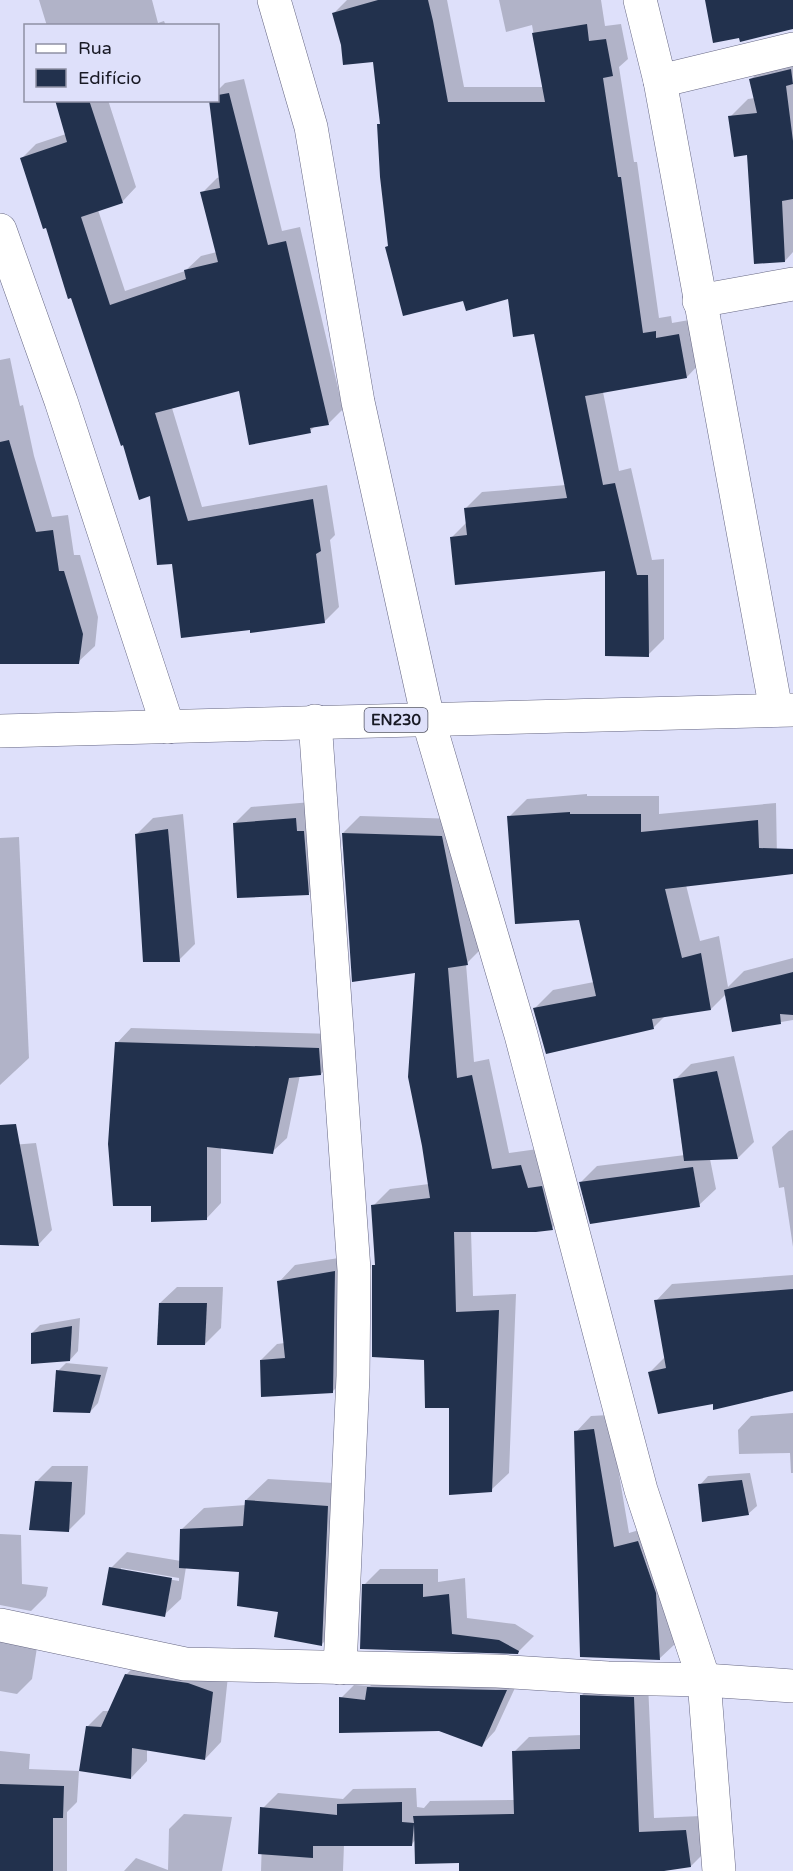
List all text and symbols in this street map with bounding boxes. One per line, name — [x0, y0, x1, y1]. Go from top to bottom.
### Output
legend — [24, 24, 219, 102]
text: Rua — [78, 37, 112, 59]
text: Edifício — [78, 67, 142, 89]
road number: EN230 — [364, 708, 428, 732]

